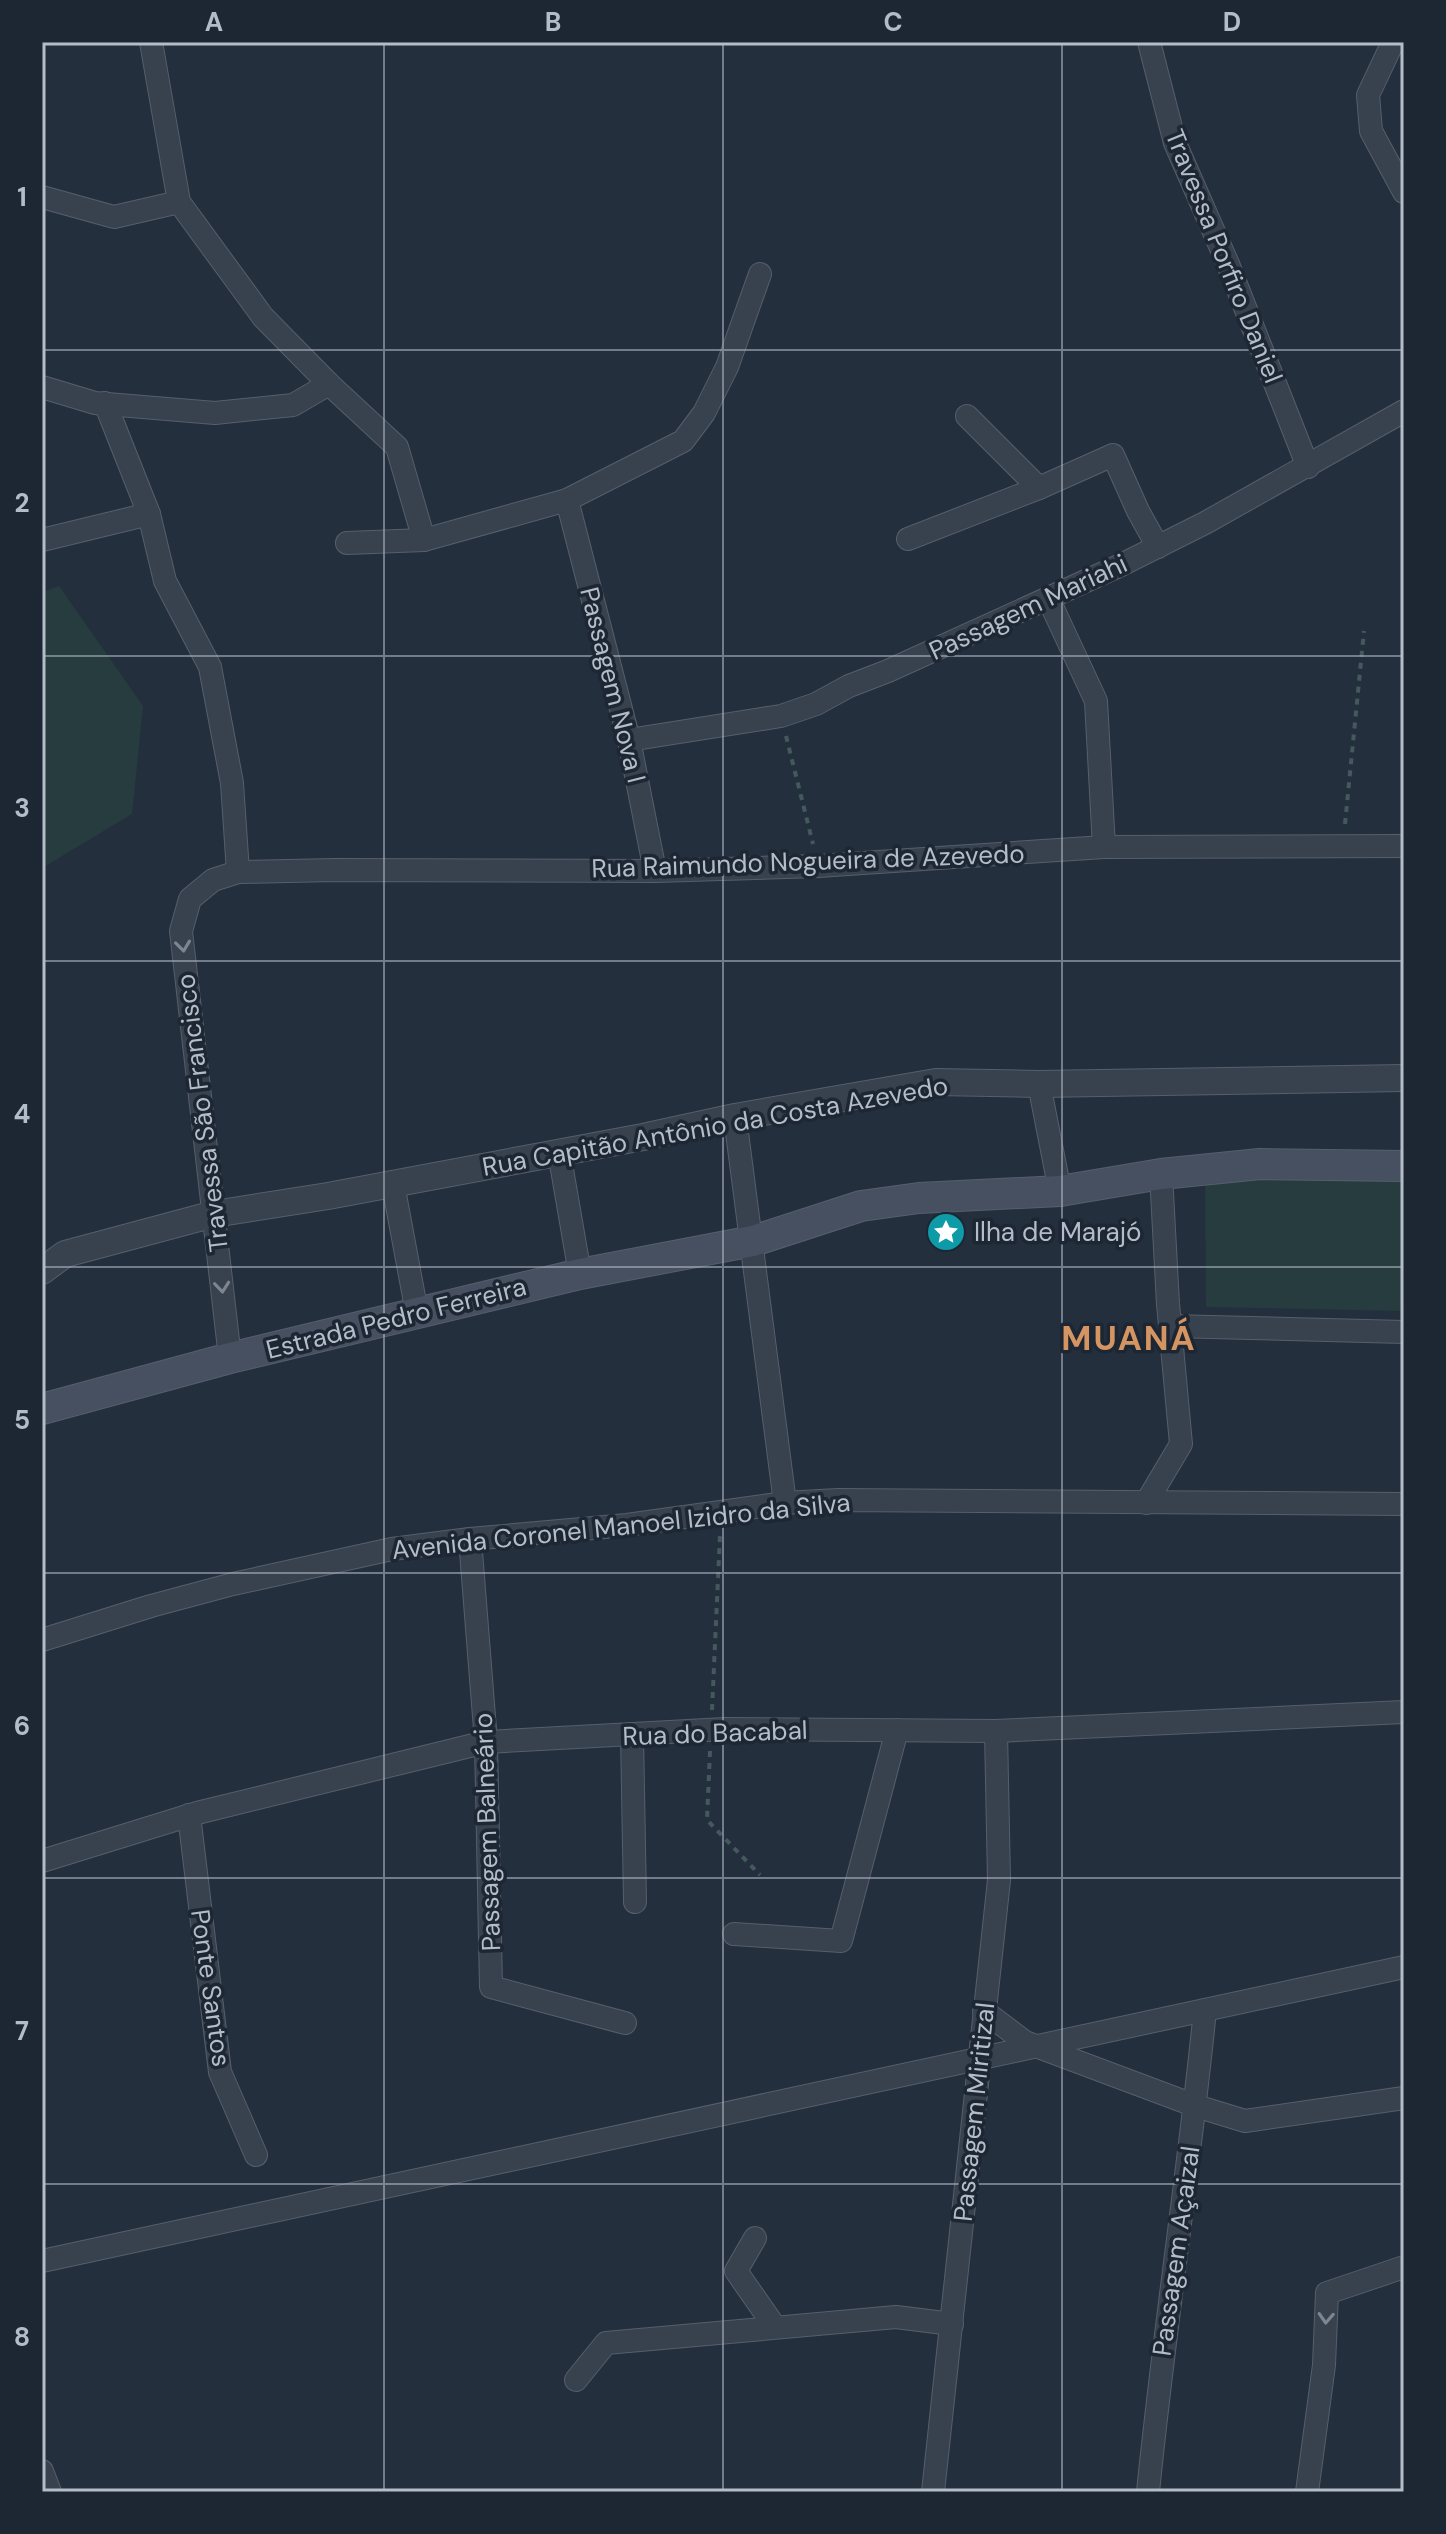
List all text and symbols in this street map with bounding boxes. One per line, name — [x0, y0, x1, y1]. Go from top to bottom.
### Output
text: A — [205, 5, 223, 39]
text: B — [545, 5, 561, 39]
text: C — [883, 5, 903, 39]
text: D — [1223, 5, 1241, 39]
street label: Travessa Porfiro Daniel — [1158, 124, 1290, 388]
text: 1 — [17, 180, 27, 214]
text: 2 — [14, 486, 30, 520]
street label: Passagem Mariahi — [923, 546, 1133, 668]
street label: Passagem Nova I — [572, 584, 654, 786]
text: 3 — [14, 791, 30, 825]
street label: Rua Raimundo Nogueira de Azevedo — [591, 836, 1025, 886]
one-way arrow — [174, 939, 191, 953]
street label: Travessa São Francisco — [168, 972, 236, 1254]
street label: Rua Capitão Antônio da Costa Azevedo — [479, 1068, 951, 1184]
text: 4 — [14, 1097, 30, 1131]
place icon: Ilha de Marajó — [925, 1211, 967, 1253]
place label: Ilha de Marajó — [974, 1215, 1141, 1249]
street label: Estrada Pedro Ferreira — [262, 1269, 530, 1367]
one-way arrow — [214, 1281, 231, 1294]
district label: MUANÁ — [1061, 1316, 1197, 1361]
text: 5 — [14, 1403, 30, 1437]
street label: Avenida Coronel Manoel Izidro da Silva — [390, 1485, 852, 1567]
text: 6 — [14, 1709, 30, 1743]
street label: Passagem Balneário — [466, 1712, 508, 1952]
street label: Rua do Bacabal — [622, 1713, 808, 1753]
street label: Ponte Santos — [183, 1907, 239, 2069]
street label: Passagem Miritizal — [946, 2001, 1002, 2223]
text: 7 — [15, 2014, 29, 2048]
street label: Passagem Açaizal — [1144, 2144, 1208, 2358]
one-way arrow — [1318, 2312, 1335, 2325]
text: 8 — [14, 2320, 30, 2354]

